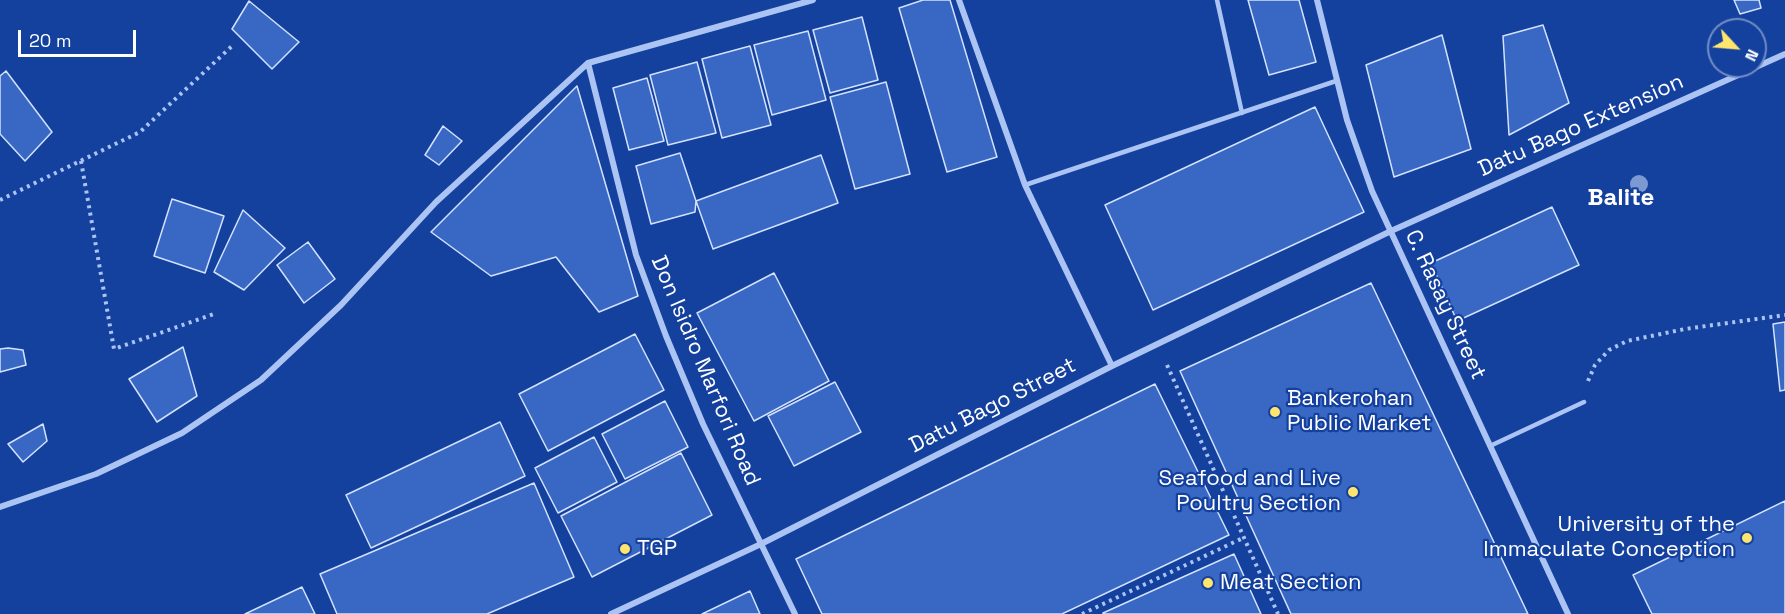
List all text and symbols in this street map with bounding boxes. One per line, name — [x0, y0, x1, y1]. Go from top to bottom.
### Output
scale bar — [21, 18, 140, 56]
north arrow — [1707, 18, 1767, 78]
text: 20 m — [29, 29, 72, 52]
text: N — [1740, 46, 1764, 65]
street label: Datu Bago Extension — [1474, 69, 1688, 183]
district label: Balite — [1588, 184, 1654, 212]
street label: C. Rasay Street — [1399, 226, 1491, 384]
street label: Don Isidro Marfori Road — [645, 252, 765, 490]
street label: Datu Bago Street — [905, 353, 1081, 459]
place label: Bankerohan Public Market — [1287, 386, 1431, 438]
marker: Bankerohan Public Market — [1268, 405, 1282, 419]
place label: Seafood and Live Poultry Section — [1159, 466, 1341, 518]
marker: Seafood and Live Poultry Section — [1346, 485, 1360, 499]
place label: University of the Immaculate Conception — [1483, 512, 1735, 564]
marker: University of the Immaculate Conception — [1740, 531, 1754, 545]
place label: TGP — [637, 536, 677, 562]
marker: TGP — [618, 542, 632, 556]
place label: Meat Section — [1220, 570, 1362, 596]
marker: Meat Section — [1201, 576, 1215, 590]

